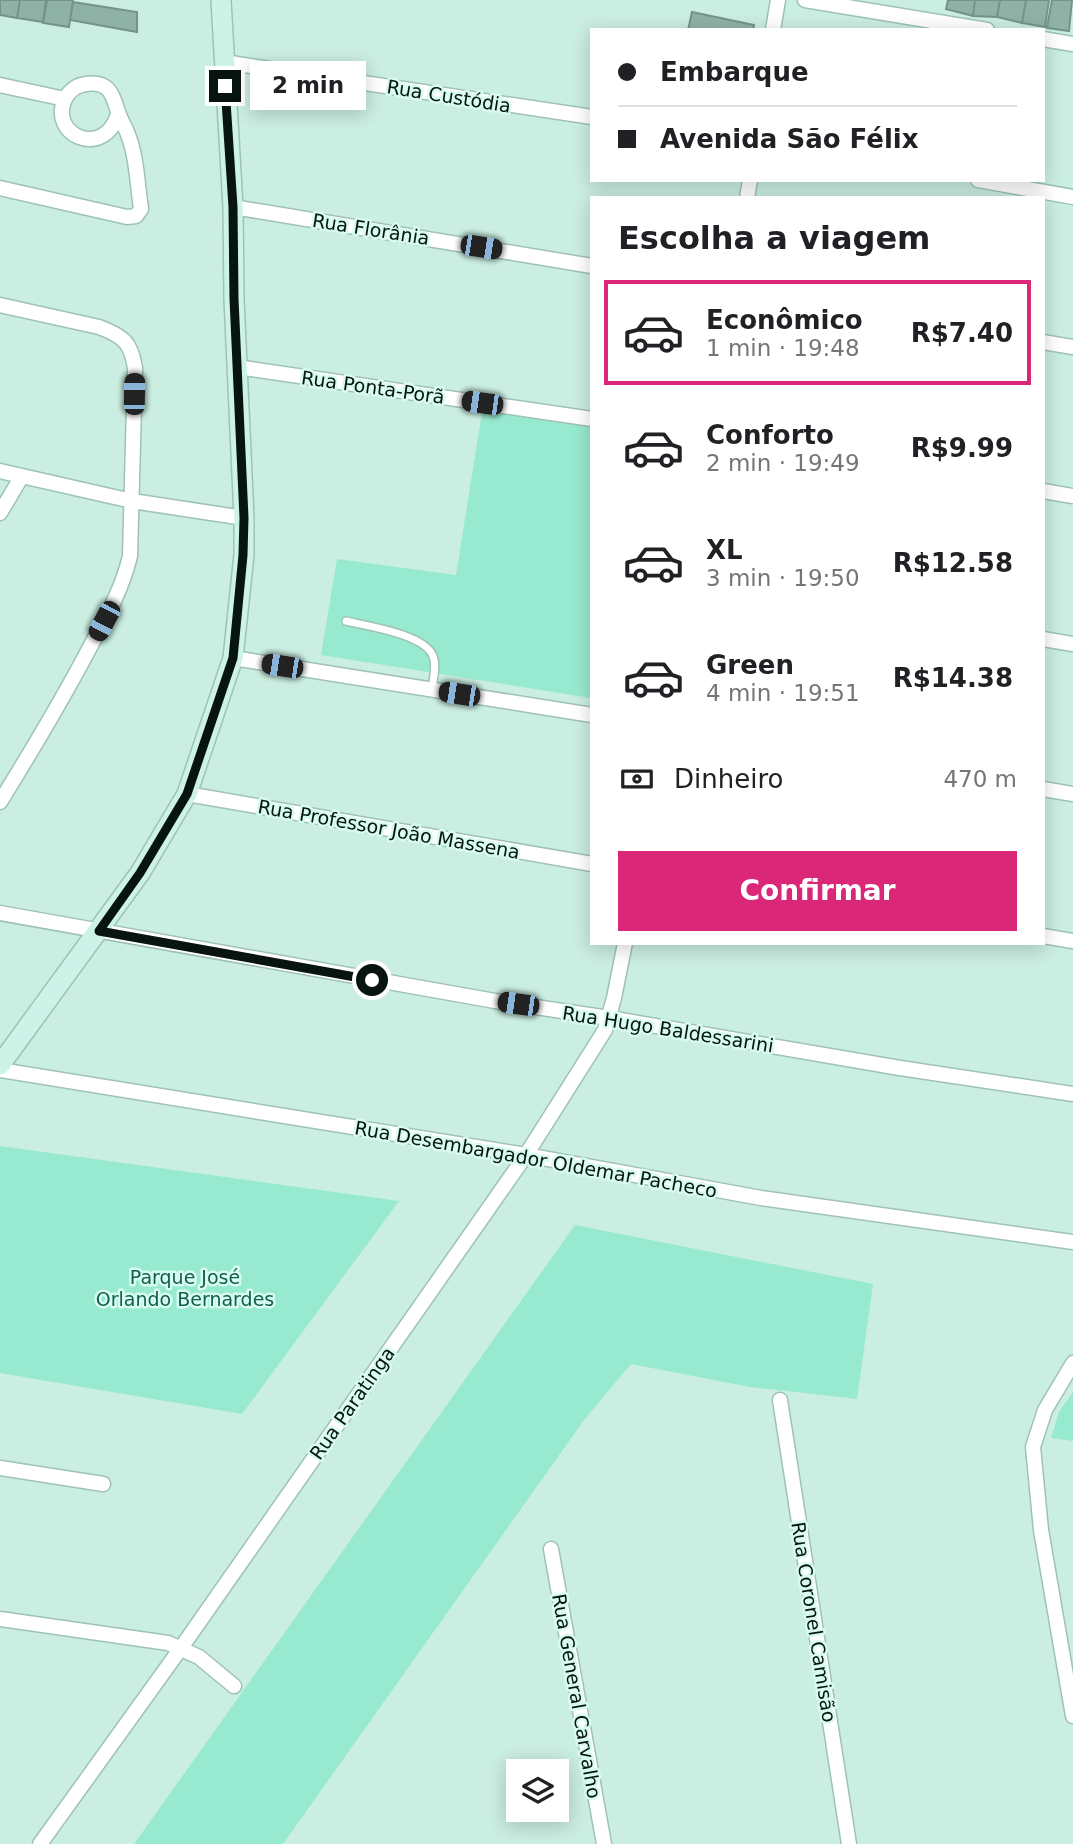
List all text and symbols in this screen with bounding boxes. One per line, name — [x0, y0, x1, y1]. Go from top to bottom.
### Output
text: Embarque — [660, 57, 809, 87]
callout: 2 min — [250, 62, 365, 110]
route end — [209, 70, 241, 102]
text: 2 min — [272, 72, 344, 98]
street label: Rua Custódia — [385, 75, 513, 117]
text: Avenida São Félix — [660, 124, 919, 154]
street label: Rua Florânia — [311, 209, 431, 249]
text: Escolha a viagem — [618, 219, 930, 257]
car — [459, 233, 504, 261]
icon: car — [622, 301, 685, 364]
text: Econômico — [706, 305, 863, 335]
text: R$7.40 — [911, 318, 1013, 348]
text: 1 min · 19:48 — [706, 335, 860, 361]
street label: Rua Ponta-Porã — [300, 366, 446, 408]
car — [124, 373, 145, 415]
car — [460, 390, 505, 416]
icon: car — [622, 416, 685, 479]
text: Conforto — [706, 420, 834, 450]
text: R$9.99 — [911, 433, 1013, 463]
text: 2 min · 19:49 — [706, 450, 860, 476]
icon: car — [622, 531, 685, 594]
text: XL — [706, 535, 743, 565]
text: R$12.58 — [893, 548, 1013, 578]
text: 3 min · 19:50 — [706, 565, 860, 591]
car — [85, 598, 124, 644]
icon: car — [622, 646, 685, 709]
text: Green — [706, 650, 794, 680]
car — [260, 652, 305, 680]
text: R$14.38 — [893, 663, 1013, 693]
car — [437, 680, 482, 708]
text: 4 min · 19:51 — [706, 680, 860, 706]
icon: cash — [618, 760, 656, 798]
text: Dinheiro — [674, 764, 783, 794]
text: 470 m — [943, 766, 1017, 792]
street label: Rua Professor João Massena — [256, 795, 522, 863]
button: Confirmar — [618, 851, 1017, 931]
route start — [356, 964, 388, 996]
car — [496, 991, 541, 1017]
street label: Rua Hugo Baldessarini — [561, 1001, 775, 1057]
street label: Rua Desembargador Oldemar Pacheco — [353, 1116, 719, 1202]
park label: Parque José Orlando Bernardes — [96, 1266, 274, 1310]
street label: Rua Paratinga — [305, 1343, 399, 1463]
street label: Rua Coronel Camisão — [787, 1520, 841, 1724]
street label: Rua General Carvalho — [548, 1592, 606, 1800]
map controls — [506, 1759, 569, 1822]
button: layers — [506, 1759, 569, 1822]

